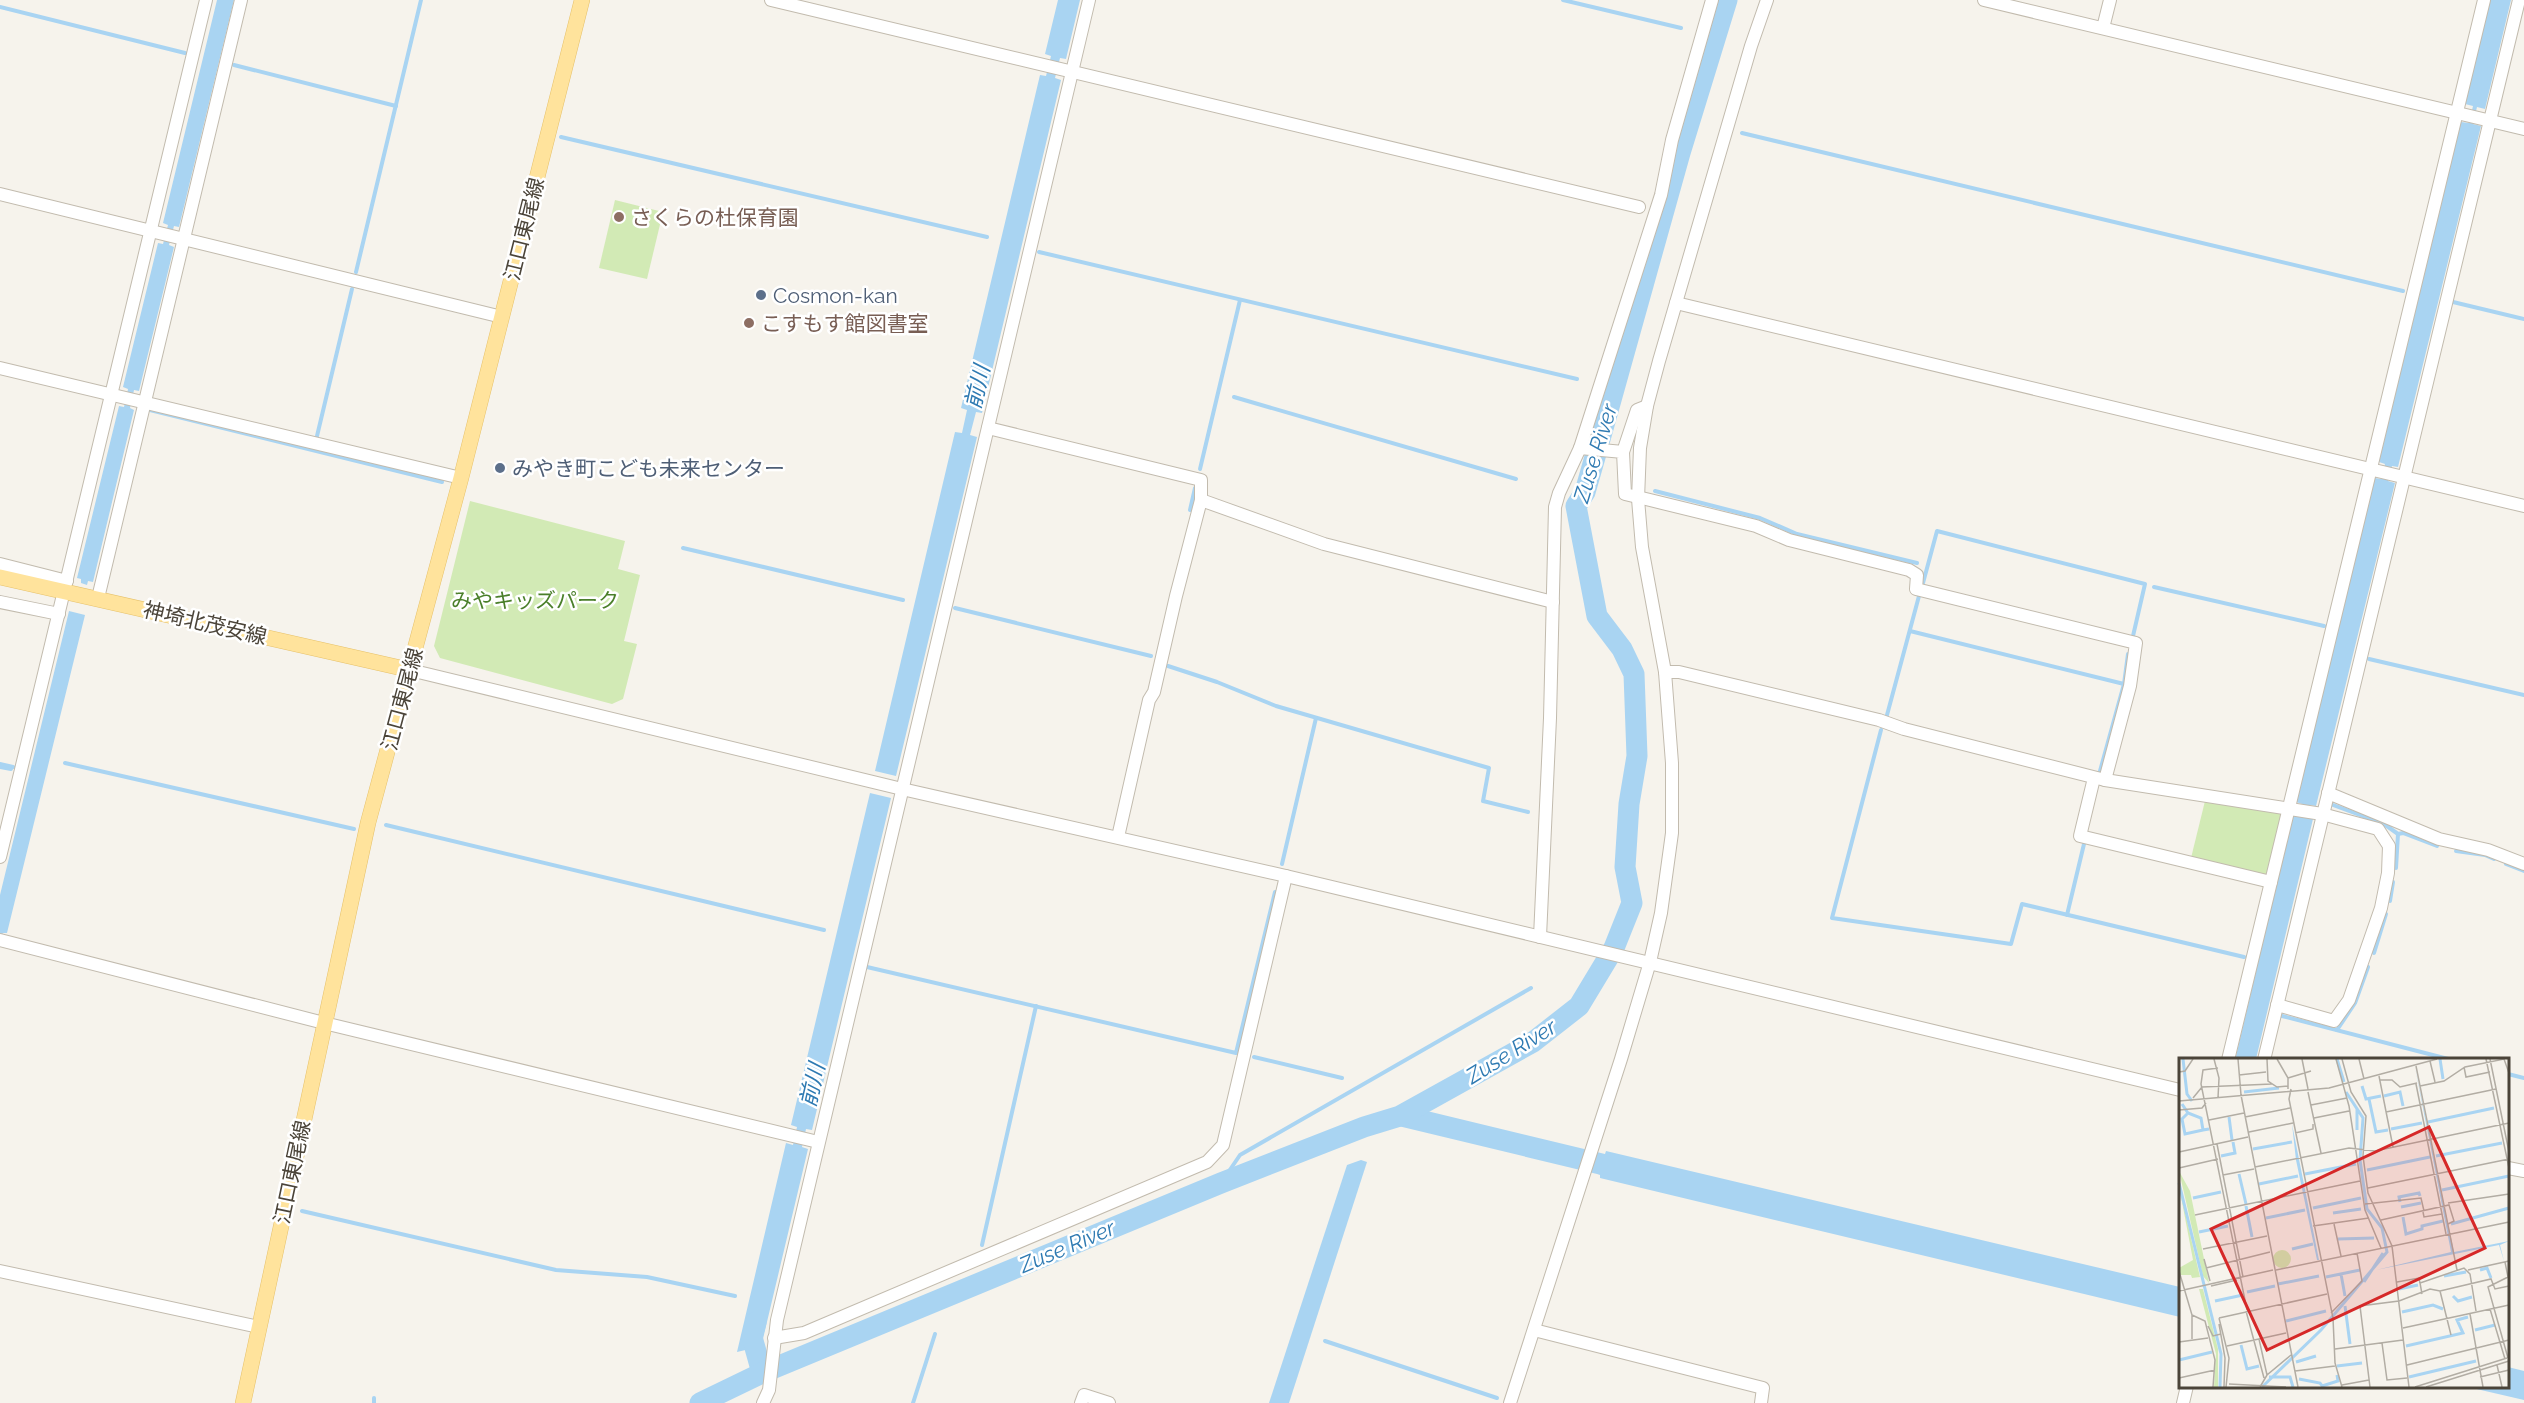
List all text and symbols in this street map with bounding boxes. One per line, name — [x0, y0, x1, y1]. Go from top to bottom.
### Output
street label: 江口東尾線 — [499, 175, 549, 283]
place label: さくらの杜保育園 — [631, 205, 799, 230]
marker: さくらの杜保育園 — [612, 210, 626, 224]
place label: Cosmon-kan — [773, 283, 898, 308]
marker: Cosmon-kan — [754, 288, 768, 302]
place label: こすもす館図書室 — [761, 311, 929, 336]
marker: こすもす館図書室 — [742, 316, 756, 330]
water label: 前川 — [959, 361, 995, 411]
water label: Zuse River — [1567, 399, 1623, 506]
place label: みやき町こども未来センター — [512, 456, 785, 481]
marker: みやき町こども未来センター — [493, 461, 507, 475]
park label: みやキッズパーク — [451, 588, 619, 613]
street label: 神埼北茂安線 — [141, 597, 269, 649]
street label: 江口東尾線 — [376, 645, 428, 753]
water label: Zuse River — [1460, 1012, 1562, 1089]
inset map — [2179, 1058, 2509, 1388]
water label: 前川 — [794, 1059, 830, 1109]
street label: 江口東尾線 — [269, 1118, 315, 1226]
water label: Zuse River — [1014, 1214, 1120, 1278]

